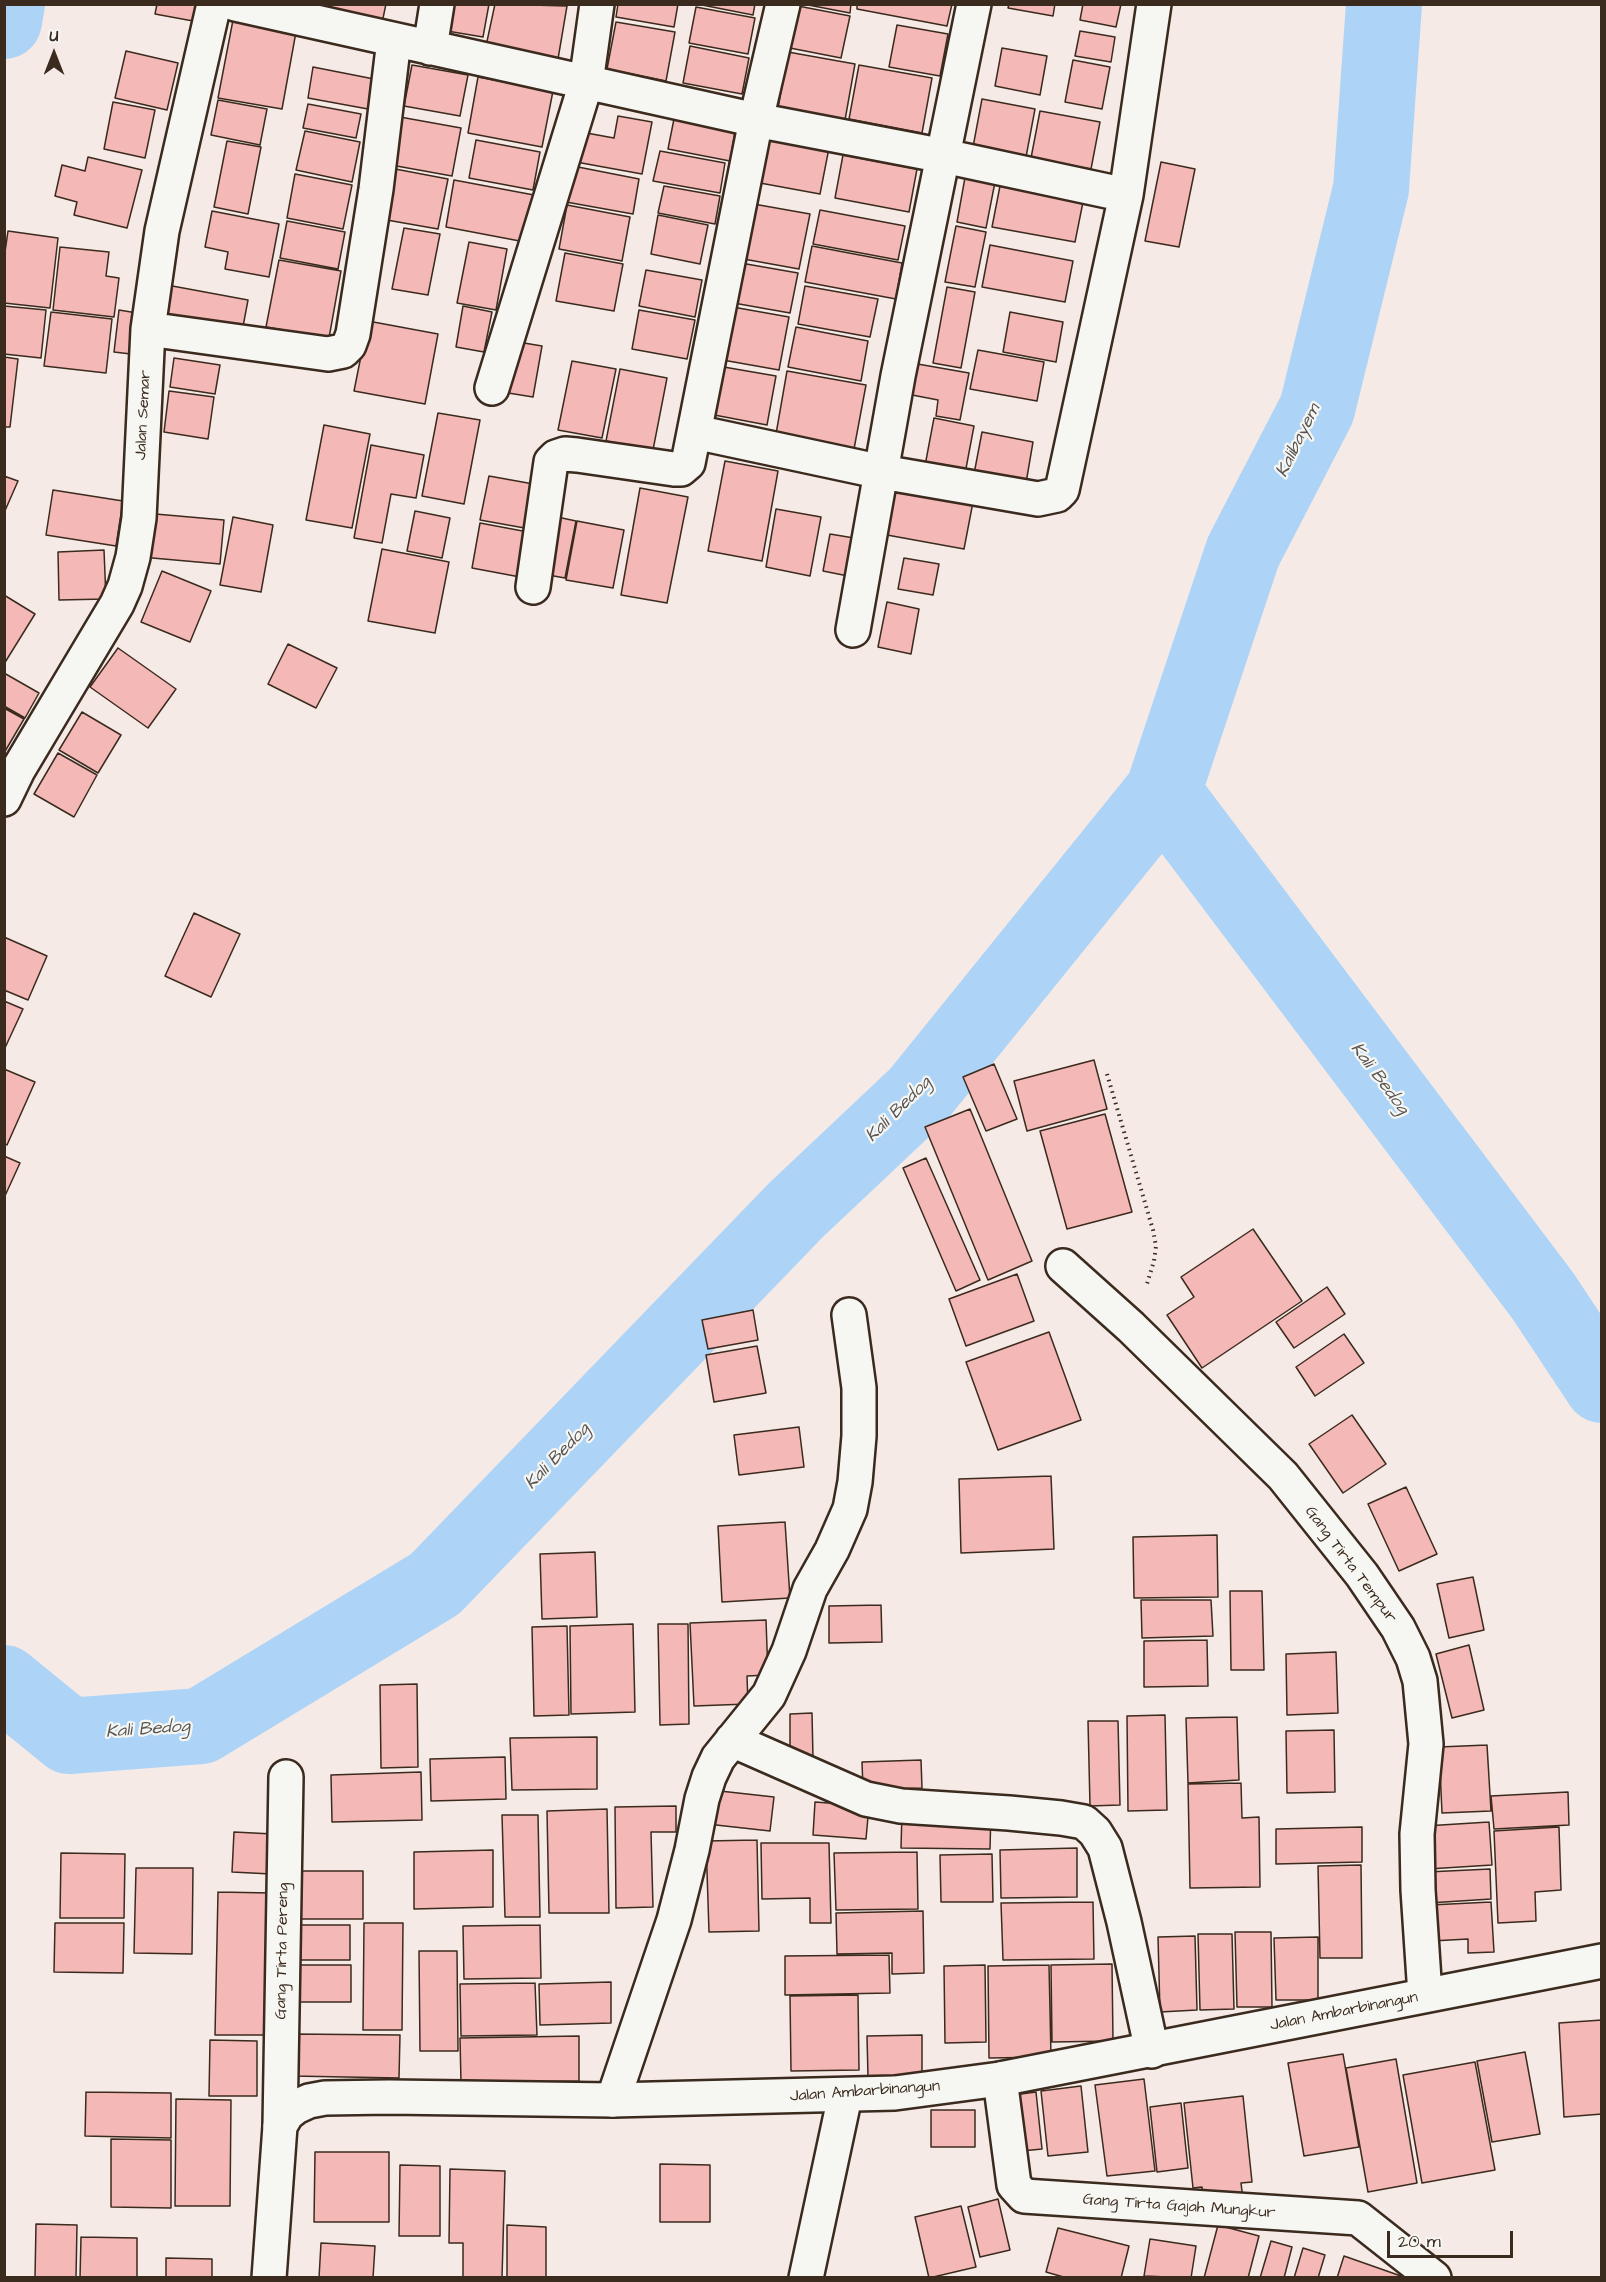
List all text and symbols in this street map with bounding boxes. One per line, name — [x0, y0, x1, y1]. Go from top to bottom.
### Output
north arrow — [24, 24, 84, 84]
text: U — [50, 25, 58, 47]
street label: Jalan Semar — [132, 370, 156, 460]
water label: Kalibayem — [1272, 401, 1326, 481]
water label: Kali Bedog — [1345, 1039, 1413, 1119]
water label: Kali Bedog — [862, 1073, 936, 1147]
water label: Kali Bedog — [521, 1419, 595, 1495]
street label: Gang Tirta Tempur — [1300, 1503, 1400, 1627]
water label: Kali Bedog — [105, 1716, 191, 1744]
street label: Gang Tirta Pereng — [272, 1882, 294, 2020]
street label: Jalan Ambarbinangun — [1268, 1988, 1420, 2036]
street label: Jalan Ambarbinangun — [789, 2077, 941, 2107]
street label: Gang Tirta Gajah Mungkur — [1082, 2191, 1276, 2223]
scale bar — [1390, 2219, 1516, 2257]
text: 20 m — [1398, 2229, 1441, 2254]

